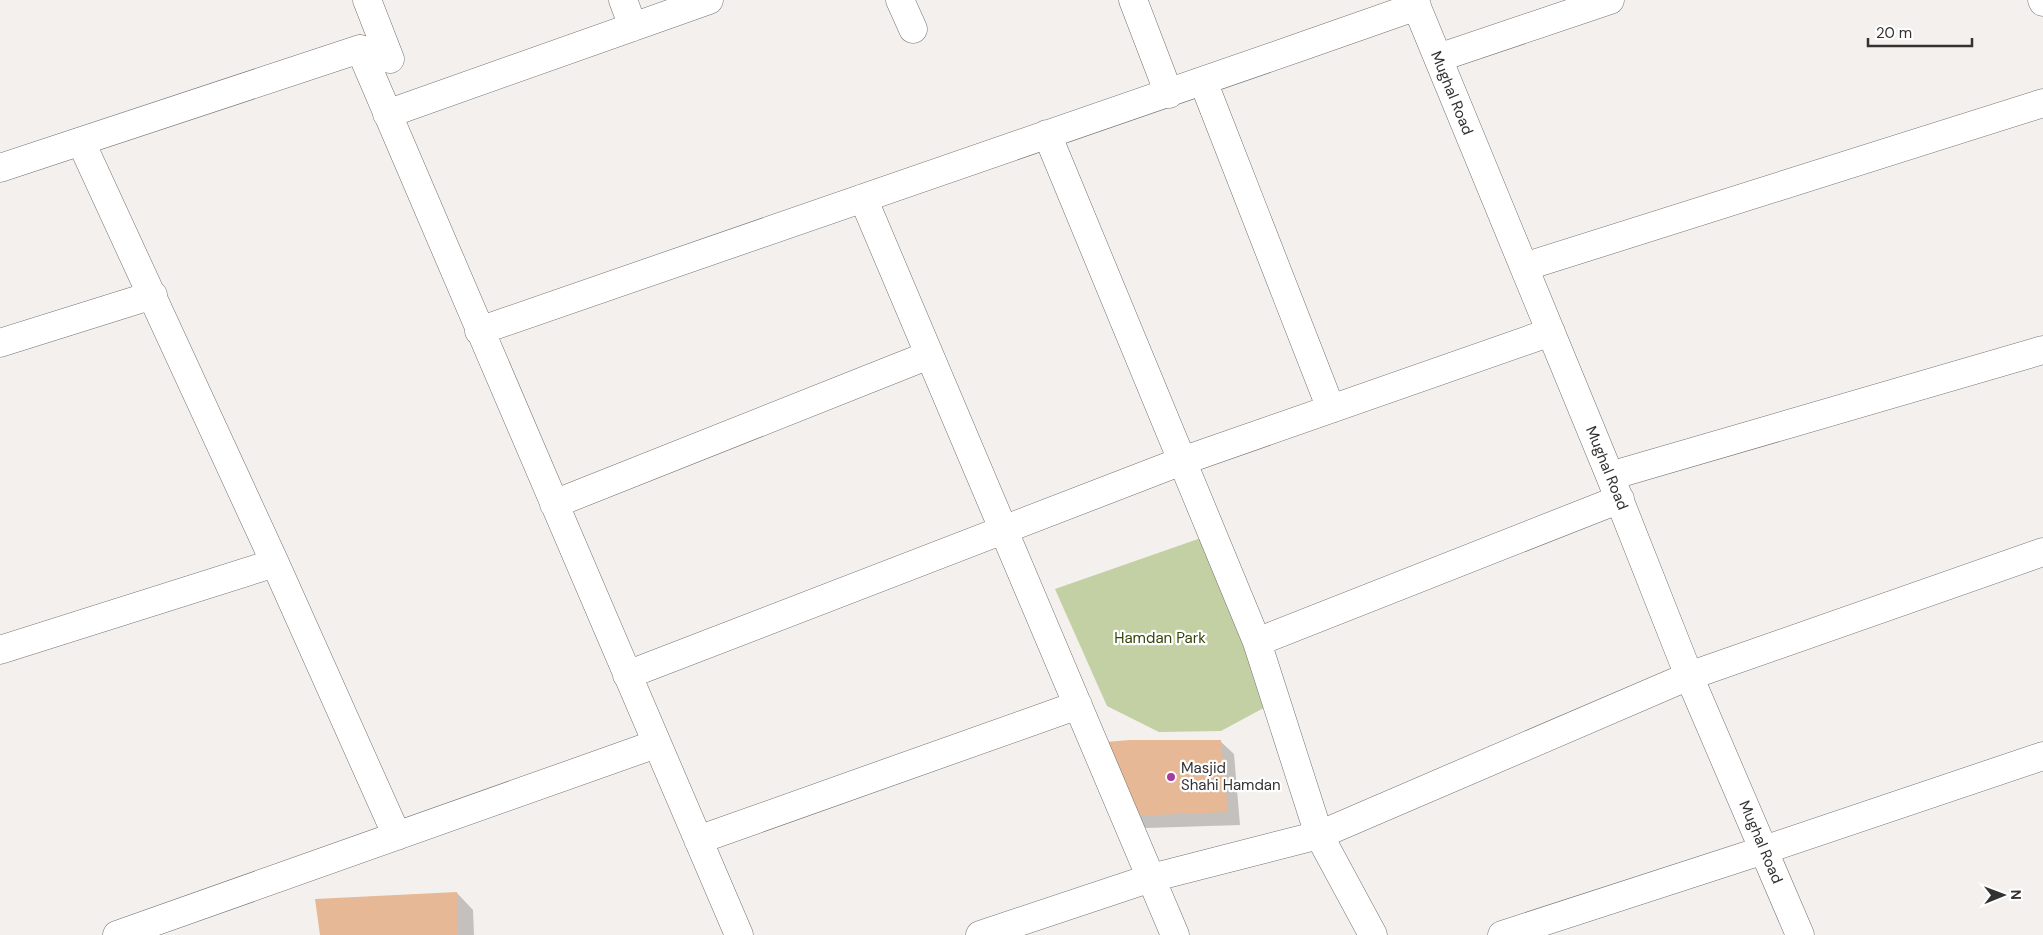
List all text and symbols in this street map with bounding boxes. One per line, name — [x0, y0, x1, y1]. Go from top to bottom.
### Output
scale bar — [1868, 15, 1972, 47]
text: 20 m — [1876, 23, 1912, 43]
street label: Mughal Road — [1426, 48, 1478, 138]
street label: Mughal Road — [1581, 423, 1633, 513]
park label: Hamdan Park — [1114, 628, 1206, 648]
place label: Masjid Shahi Hamdan — [1181, 758, 1281, 795]
marker: Masjid Shahi Hamdan — [1165, 771, 1177, 783]
street label: Mughal Road — [1734, 797, 1788, 887]
north arrow — [1978, 870, 2028, 920]
text: N — [2007, 890, 2025, 900]

